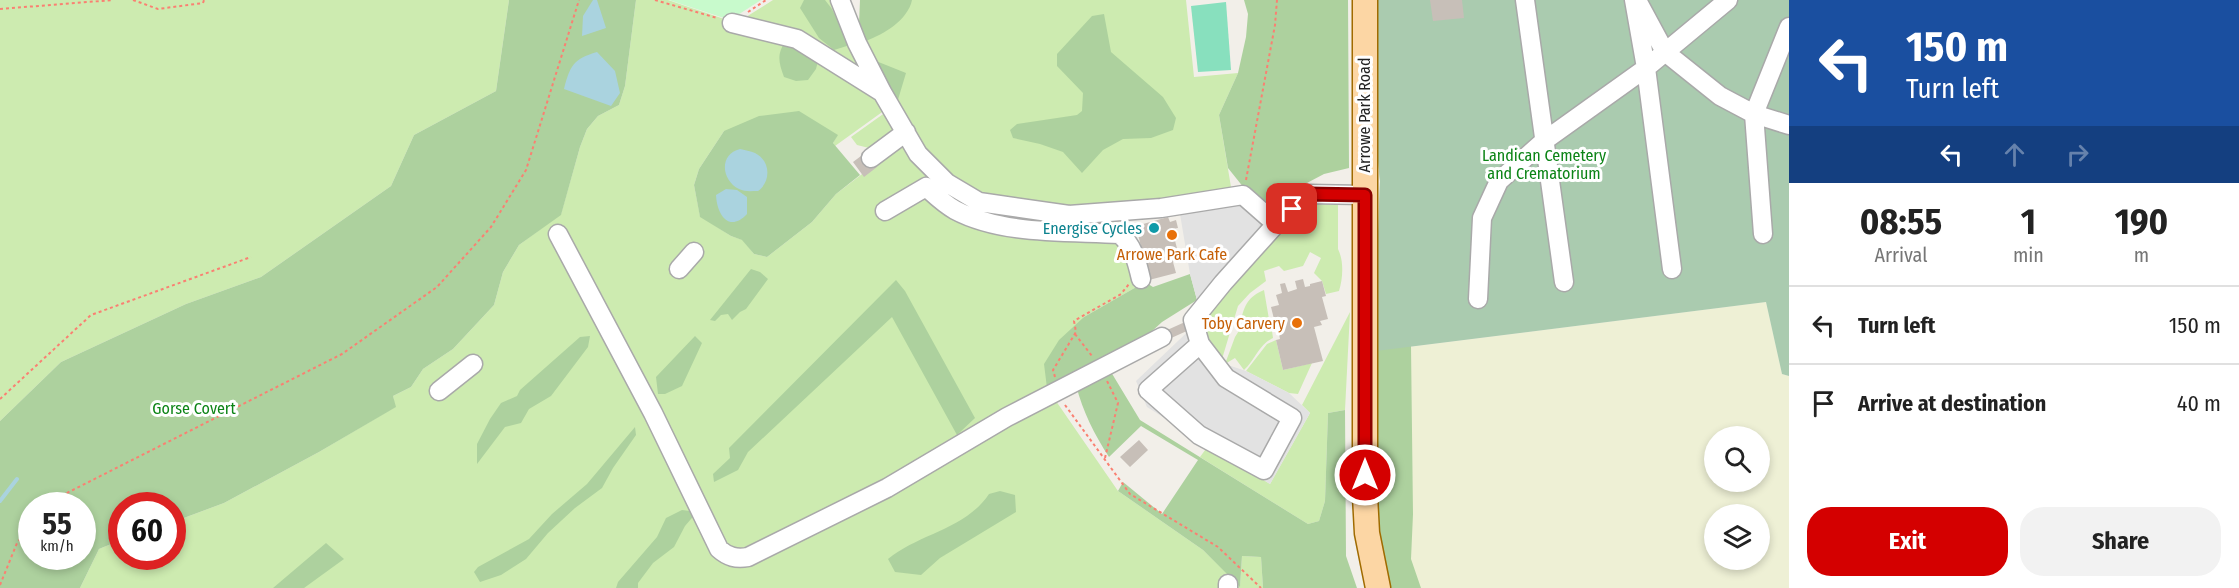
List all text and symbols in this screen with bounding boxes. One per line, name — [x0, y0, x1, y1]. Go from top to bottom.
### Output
text: 150 m — [1906, 22, 2008, 72]
icon: left — [1807, 24, 1885, 102]
street label: Arrowe Park Road — [1355, 57, 1374, 173]
text: Turn left — [1906, 73, 1999, 105]
icon: left — [1935, 138, 1968, 171]
icon: ahead — [1998, 138, 2031, 171]
icon: right — [2061, 138, 2094, 171]
park label: Landican Cemetery and Crematorium — [1482, 146, 1607, 183]
pin — [1266, 183, 1317, 234]
icon: arrive — [1275, 192, 1308, 225]
text: 08:55 — [1860, 200, 1942, 244]
text: 1 — [2021, 200, 2036, 244]
text: 190 — [2115, 200, 2168, 244]
place label: Energise Cycles — [1043, 219, 1142, 238]
marker: Energise Cycles — [1147, 221, 1161, 235]
marker: Arrowe Park Cafe — [1165, 228, 1179, 242]
text: Arrival — [1874, 243, 1927, 267]
text: min — [2013, 243, 2044, 267]
text: m — [2134, 243, 2149, 267]
place label: Arrowe Park Cafe — [1117, 245, 1227, 264]
icon: left — [1807, 309, 1840, 342]
text: Turn left — [1858, 312, 1936, 339]
text: 150 m — [2169, 312, 2221, 339]
place label: Toby Carvery — [1202, 314, 1286, 333]
marker: Toby Carvery — [1290, 316, 1304, 330]
icon: arrive — [1807, 387, 1840, 420]
text: Arrive at destination — [1858, 390, 2046, 417]
text: 40 m — [2177, 390, 2221, 417]
park label: Gorse Covert — [152, 399, 236, 418]
map controls — [1704, 426, 1770, 570]
button: search — [1704, 426, 1770, 492]
position arrow — [1333, 443, 1397, 507]
speed limit sign: 60 — [108, 492, 186, 570]
button: layers — [1704, 504, 1770, 570]
text: 55 — [42, 506, 72, 542]
button: Exit — [1807, 507, 2008, 576]
button: Share — [2020, 507, 2221, 576]
text: km/h — [40, 537, 74, 555]

